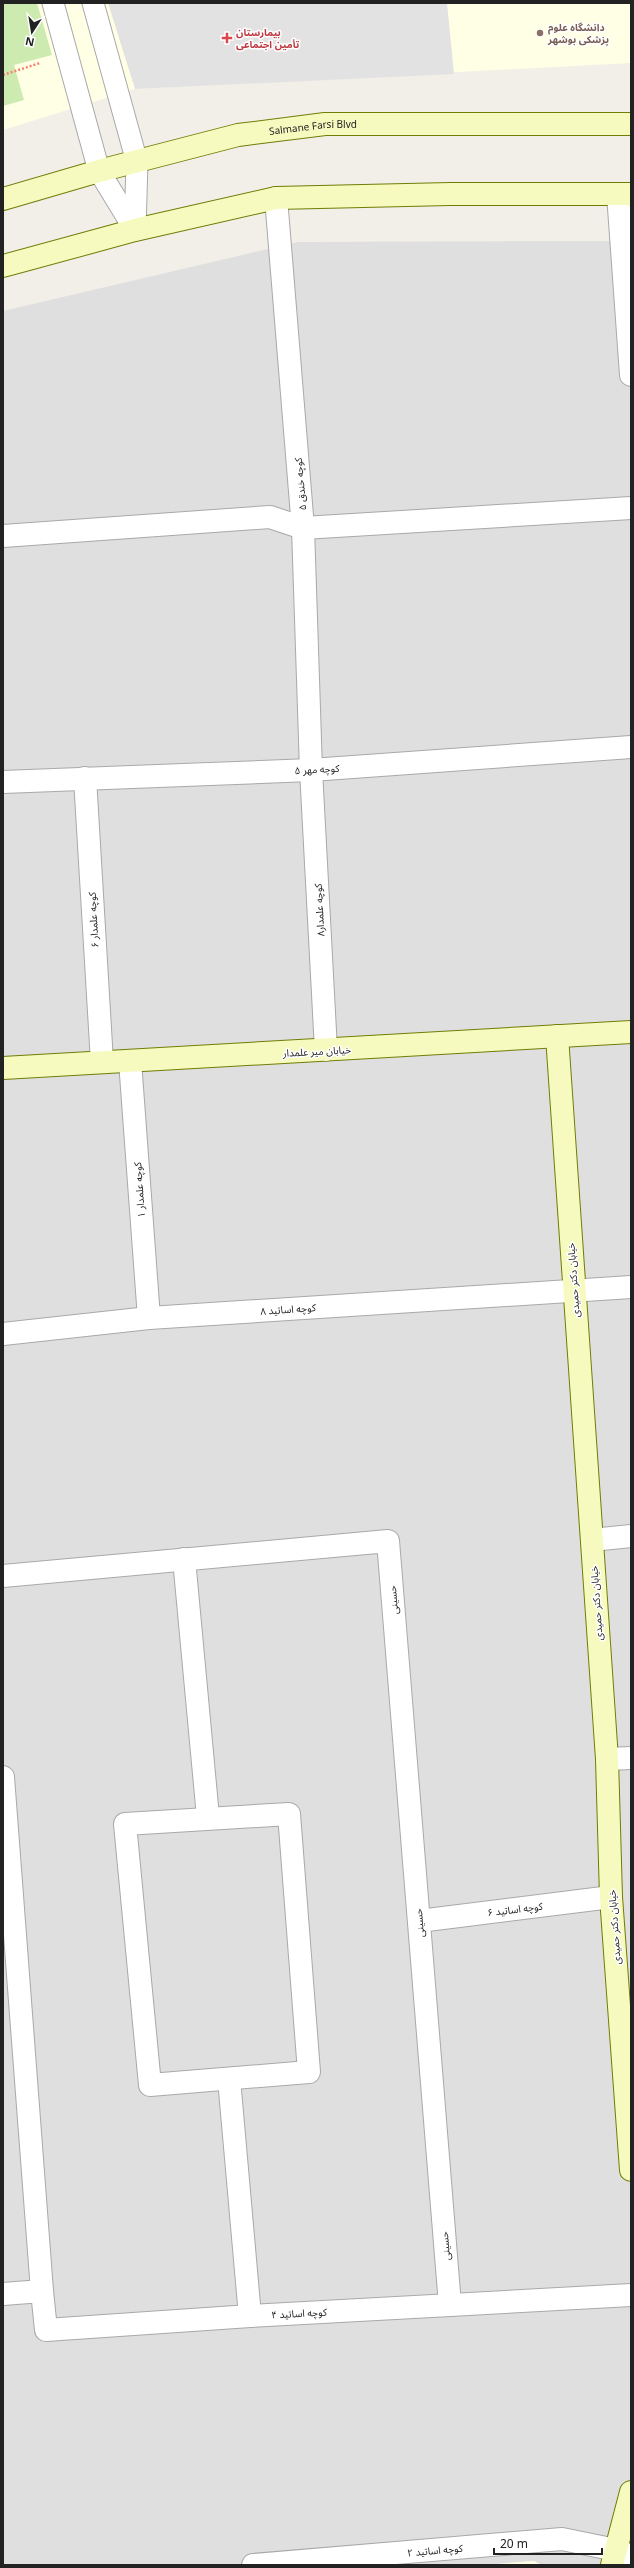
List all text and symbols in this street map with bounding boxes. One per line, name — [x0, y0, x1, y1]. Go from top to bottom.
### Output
north arrow — [12, 12, 52, 52]
place label: دانشگاه علوم پزشکی بوشهر — [547, 20, 609, 47]
place label: بیمارستان تأمین اجتماعی — [236, 25, 300, 51]
marker: دانشگاه علوم پزشکی بوشهر — [535, 28, 545, 38]
marker: بیمارستان تأمین اجتماعی — [221, 32, 233, 44]
text: N — [24, 34, 36, 51]
street label: Salmane Farsi Blvd — [268, 117, 357, 138]
street label: کوچه خندق ۵ — [291, 456, 309, 511]
street label: کوچه مهر ۵ — [294, 761, 341, 777]
street label: کوچه علمدار۸ — [311, 882, 327, 937]
street label: کوچه علمدار ۶ — [85, 891, 101, 948]
street label: خیابان میر علمدار — [282, 1042, 352, 1060]
street label: کوچه علمدار ۱ — [130, 1161, 148, 1218]
street label: خیابان دکتر حمیدی — [563, 1242, 583, 1318]
street label: کوچه اساتید ۸ — [260, 1300, 317, 1318]
street label: خیابان دکتر حمیدی — [586, 1565, 606, 1641]
street label: حسینی — [385, 1585, 401, 1615]
street label: خیابان دکتر حمیدی — [604, 1889, 624, 1965]
street label: کوچه اساتید ۶ — [487, 1899, 544, 1919]
street label: حسینی — [411, 1908, 427, 1938]
street label: حسینی — [437, 2231, 453, 2261]
street label: کوچه اساتید ۴ — [271, 2305, 328, 2321]
scale bar — [494, 2530, 602, 2556]
text: 20 m — [500, 2535, 528, 2552]
street label: کوچه اساتید ۲ — [407, 2541, 464, 2559]

